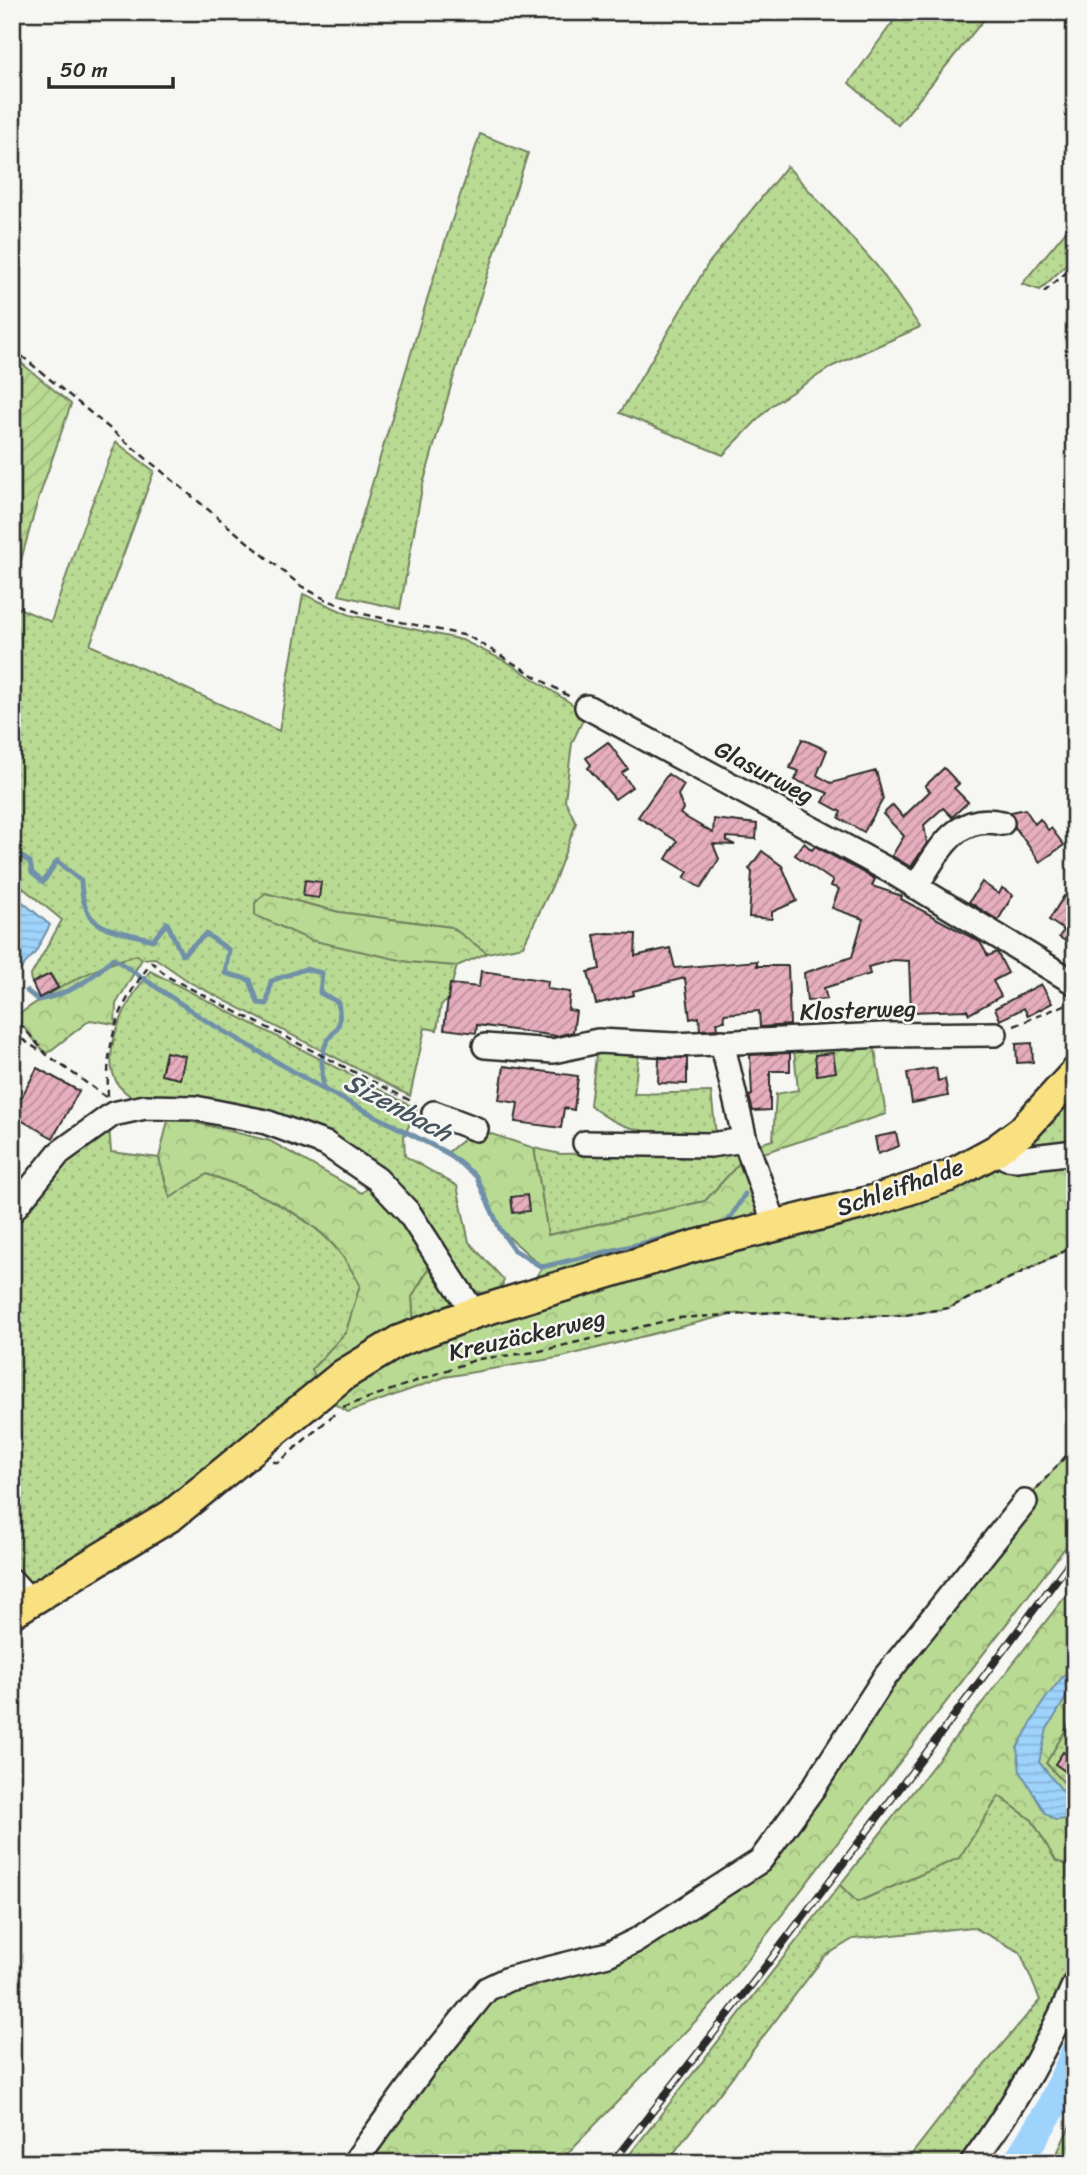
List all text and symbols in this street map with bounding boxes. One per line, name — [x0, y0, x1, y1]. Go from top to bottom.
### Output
scale bar — [49, 46, 173, 90]
text: 50 m — [60, 51, 108, 89]
street label: Glasurweg — [707, 728, 821, 816]
street label: Klosterweg — [799, 987, 917, 1033]
water label: Sizenbach — [336, 1059, 462, 1156]
street label: Schleifhalde — [831, 1146, 969, 1228]
street label: Kreuzäckerweg — [444, 1297, 610, 1373]

